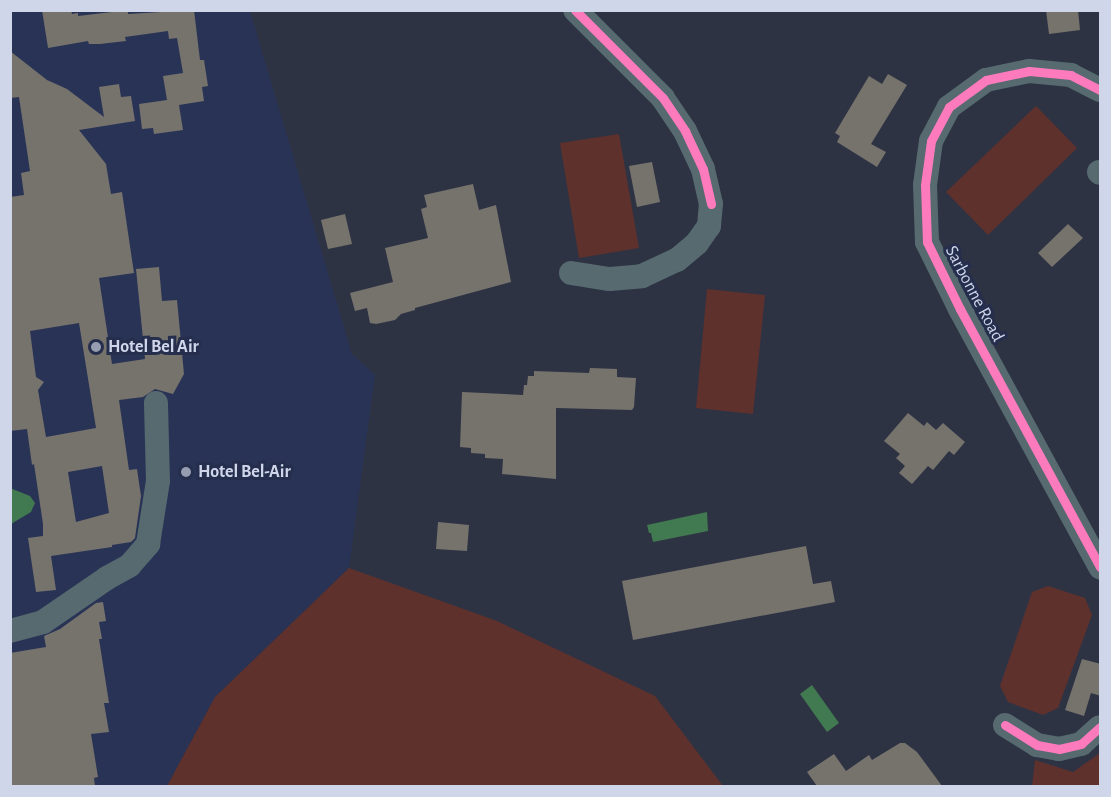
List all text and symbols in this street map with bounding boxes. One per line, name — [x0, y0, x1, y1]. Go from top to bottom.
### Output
street label: Sarbonne Road — [940, 242, 1008, 346]
place label: Hotel Bel Air — [108, 336, 199, 358]
marker: Hotel Bel Air — [89, 340, 103, 354]
place label: Hotel Bel-Air — [198, 461, 291, 483]
marker: Hotel Bel-Air — [179, 465, 193, 479]

